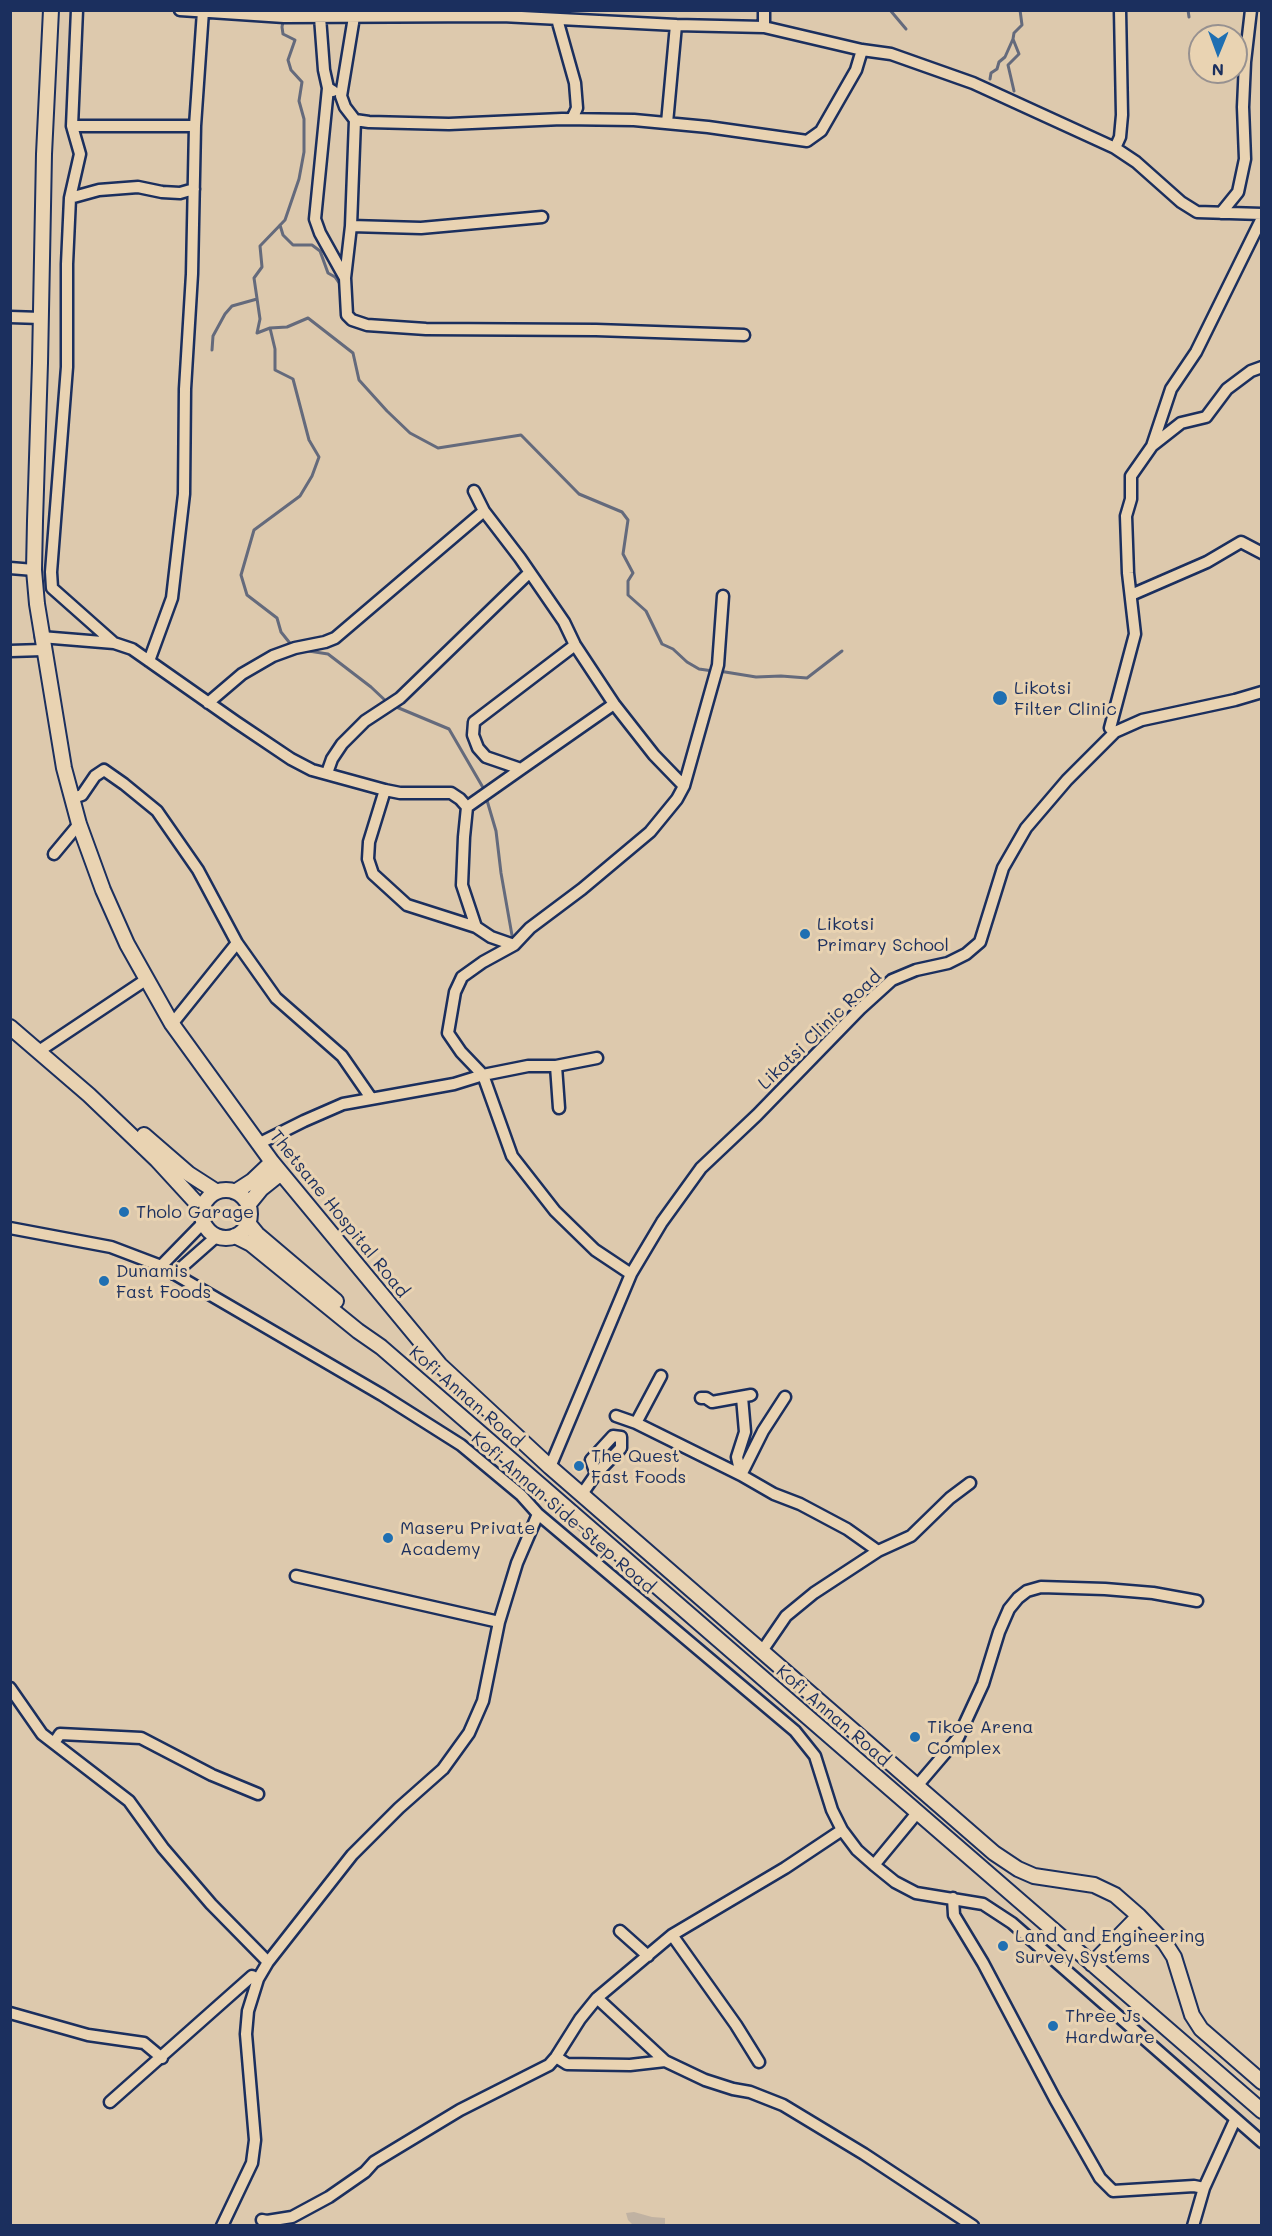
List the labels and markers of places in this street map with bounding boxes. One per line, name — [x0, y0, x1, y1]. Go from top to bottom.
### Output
place label: Likotsi Filter Clinic — [1014, 677, 1117, 720]
marker: Likotsi Filter Clinic — [991, 689, 1009, 707]
place label: Likotsi Primary School — [817, 913, 949, 956]
marker: Likotsi Primary School — [798, 927, 812, 941]
place label: Tholo Garage — [136, 1201, 254, 1223]
marker: Tholo Garage — [117, 1205, 131, 1219]
place label: Dunamis Fast Foods — [116, 1260, 211, 1302]
marker: Dunamis Fast Foods — [97, 1274, 111, 1288]
place label: The Quest Fast Foods — [591, 1445, 686, 1488]
marker: The Quest Fast Foods — [572, 1459, 586, 1473]
place label: Maseru Private Academy — [400, 1517, 535, 1559]
marker: Maseru Private Academy — [381, 1531, 395, 1545]
place label: Tikoe Arena Complex — [927, 1716, 1033, 1758]
marker: Tikoe Arena Complex — [908, 1730, 922, 1744]
place label: Land and Engineering Survey Systems — [1015, 1925, 1205, 1968]
marker: Land and Engineering Survey Systems — [996, 1939, 1010, 1953]
place label: Three Js Hardware — [1065, 2005, 1155, 2048]
marker: Three Js Hardware — [1046, 2019, 1060, 2033]

